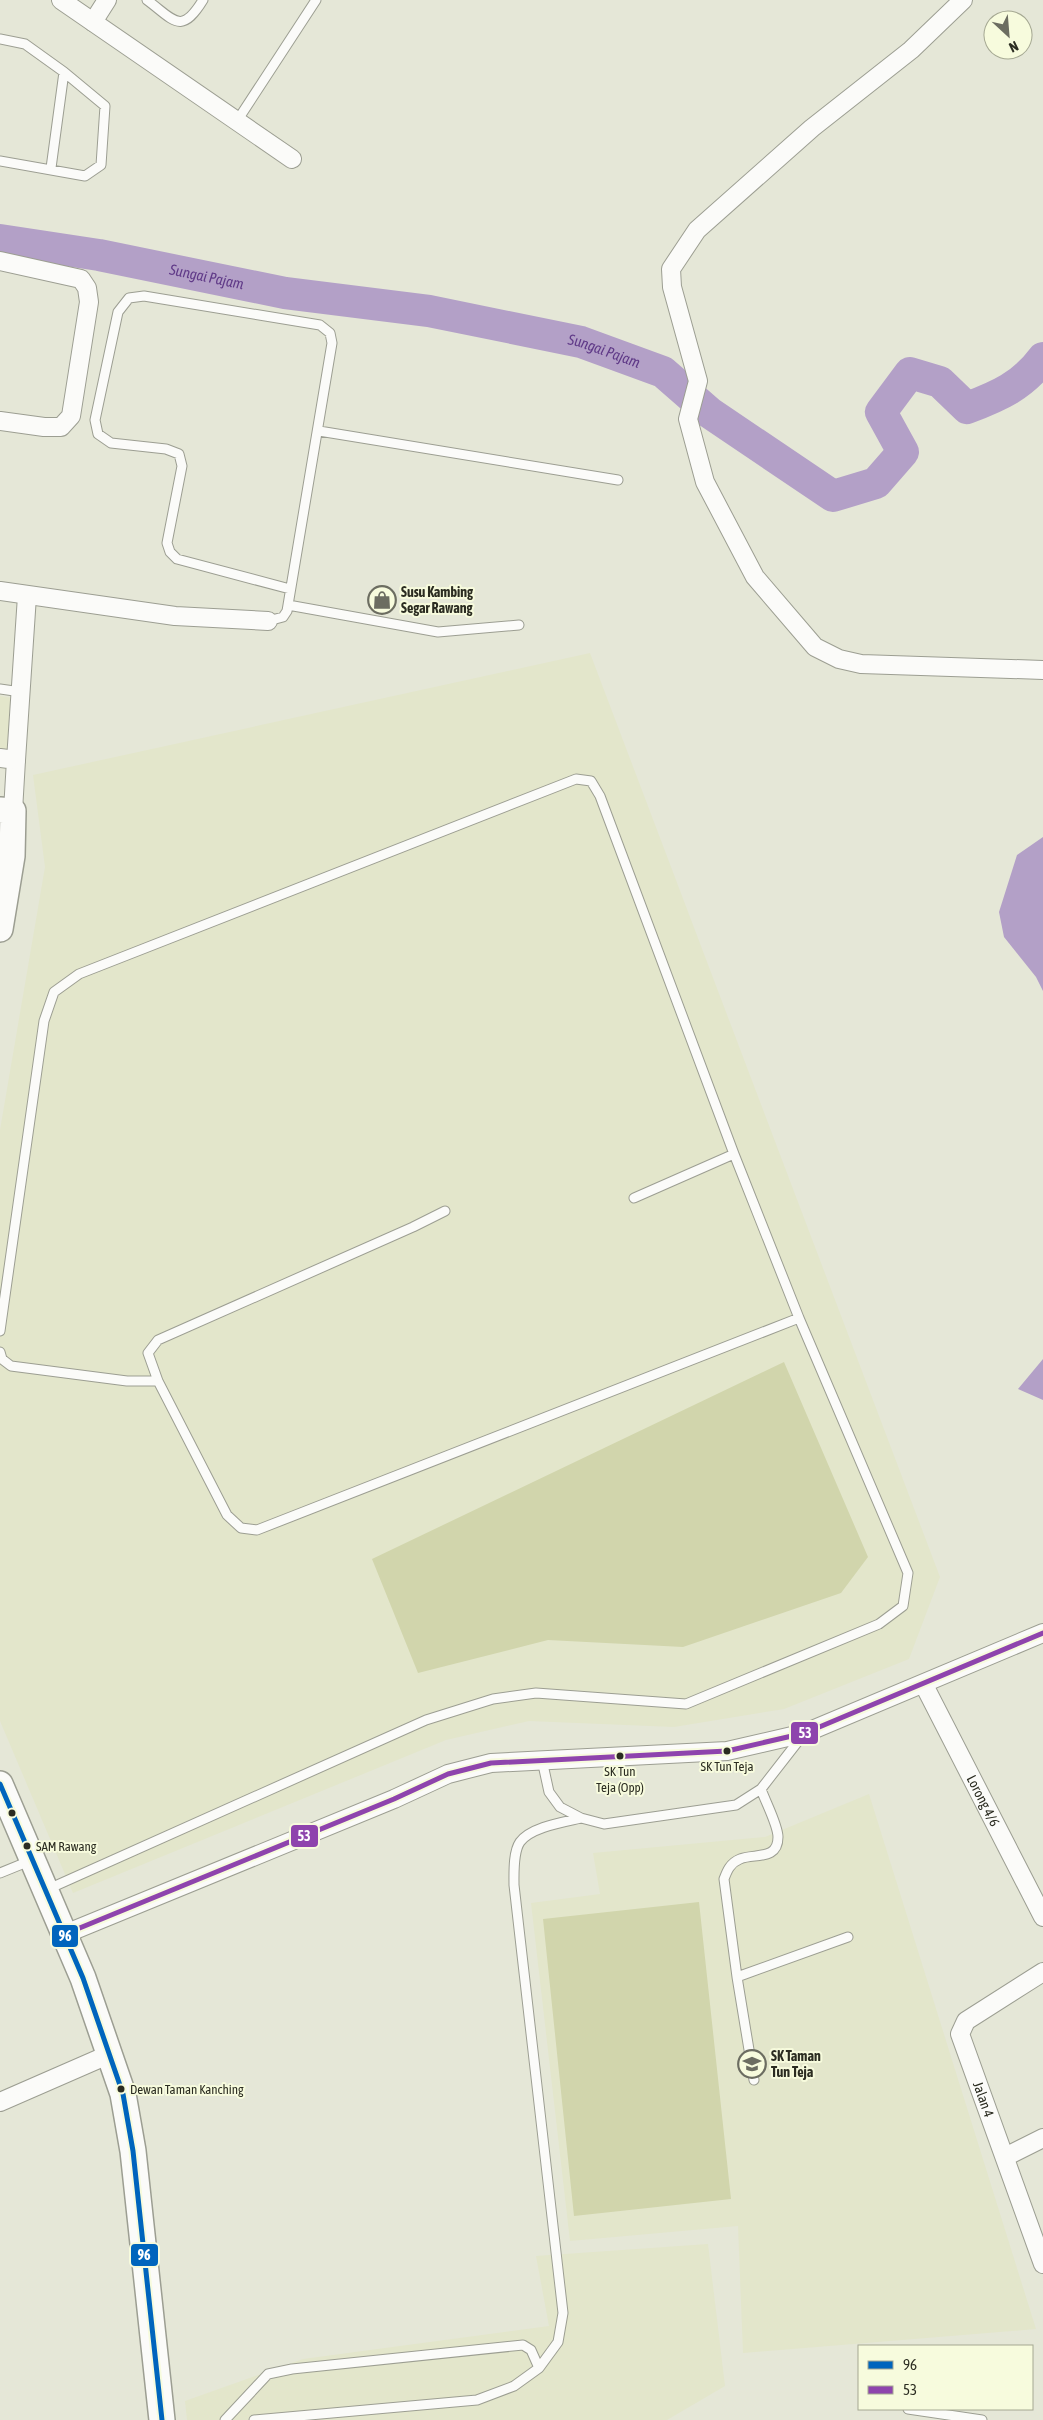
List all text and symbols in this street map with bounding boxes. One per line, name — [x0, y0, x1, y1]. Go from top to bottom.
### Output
north arrow — [983, 10, 1033, 60]
text: N — [1006, 38, 1021, 56]
water label: Sungai Pajam — [167, 260, 246, 292]
water label: Sungai Pajam — [566, 330, 643, 371]
place label: Susu Kambing Segar Rawang — [401, 584, 474, 616]
shop icon: Susu Kambing Segar Rawang — [367, 585, 397, 615]
line badge: 53 — [790, 1721, 819, 1745]
text: 53 — [798, 1725, 812, 1741]
marker: SK Tun Teja — [722, 1746, 732, 1756]
marker: SK Tun Teja (Opp) — [615, 1751, 625, 1761]
place label: SK Tun Teja — [701, 1759, 753, 1774]
place label: SK Tun Teja (Opp) — [596, 1764, 644, 1795]
street label: Lorong 4/6 — [964, 1772, 1003, 1829]
unlabelled marker — [7, 1808, 17, 1818]
line badge: 53 — [290, 1824, 319, 1848]
text: 53 — [297, 1828, 311, 1844]
place label: SAM Rawang — [36, 1839, 97, 1854]
marker: SAM Rawang — [22, 1841, 32, 1851]
line badge: 96 — [51, 1924, 79, 1948]
text: 96 — [58, 1928, 72, 1944]
place label: SK Taman Tun Teja — [771, 2048, 821, 2080]
school or university icon: SK Taman Tun Teja — [737, 2049, 767, 2079]
street label: Jalan 4 — [970, 2079, 997, 2120]
place label: Dewan Taman Kanching — [130, 2082, 244, 2097]
marker: Dewan Taman Kanching — [116, 2084, 126, 2094]
line badge: 96 — [130, 2243, 159, 2267]
text: 96 — [137, 2247, 151, 2263]
legend — [858, 2345, 1033, 2410]
text: 96 — [903, 2356, 917, 2373]
text: 53 — [903, 2381, 917, 2398]

